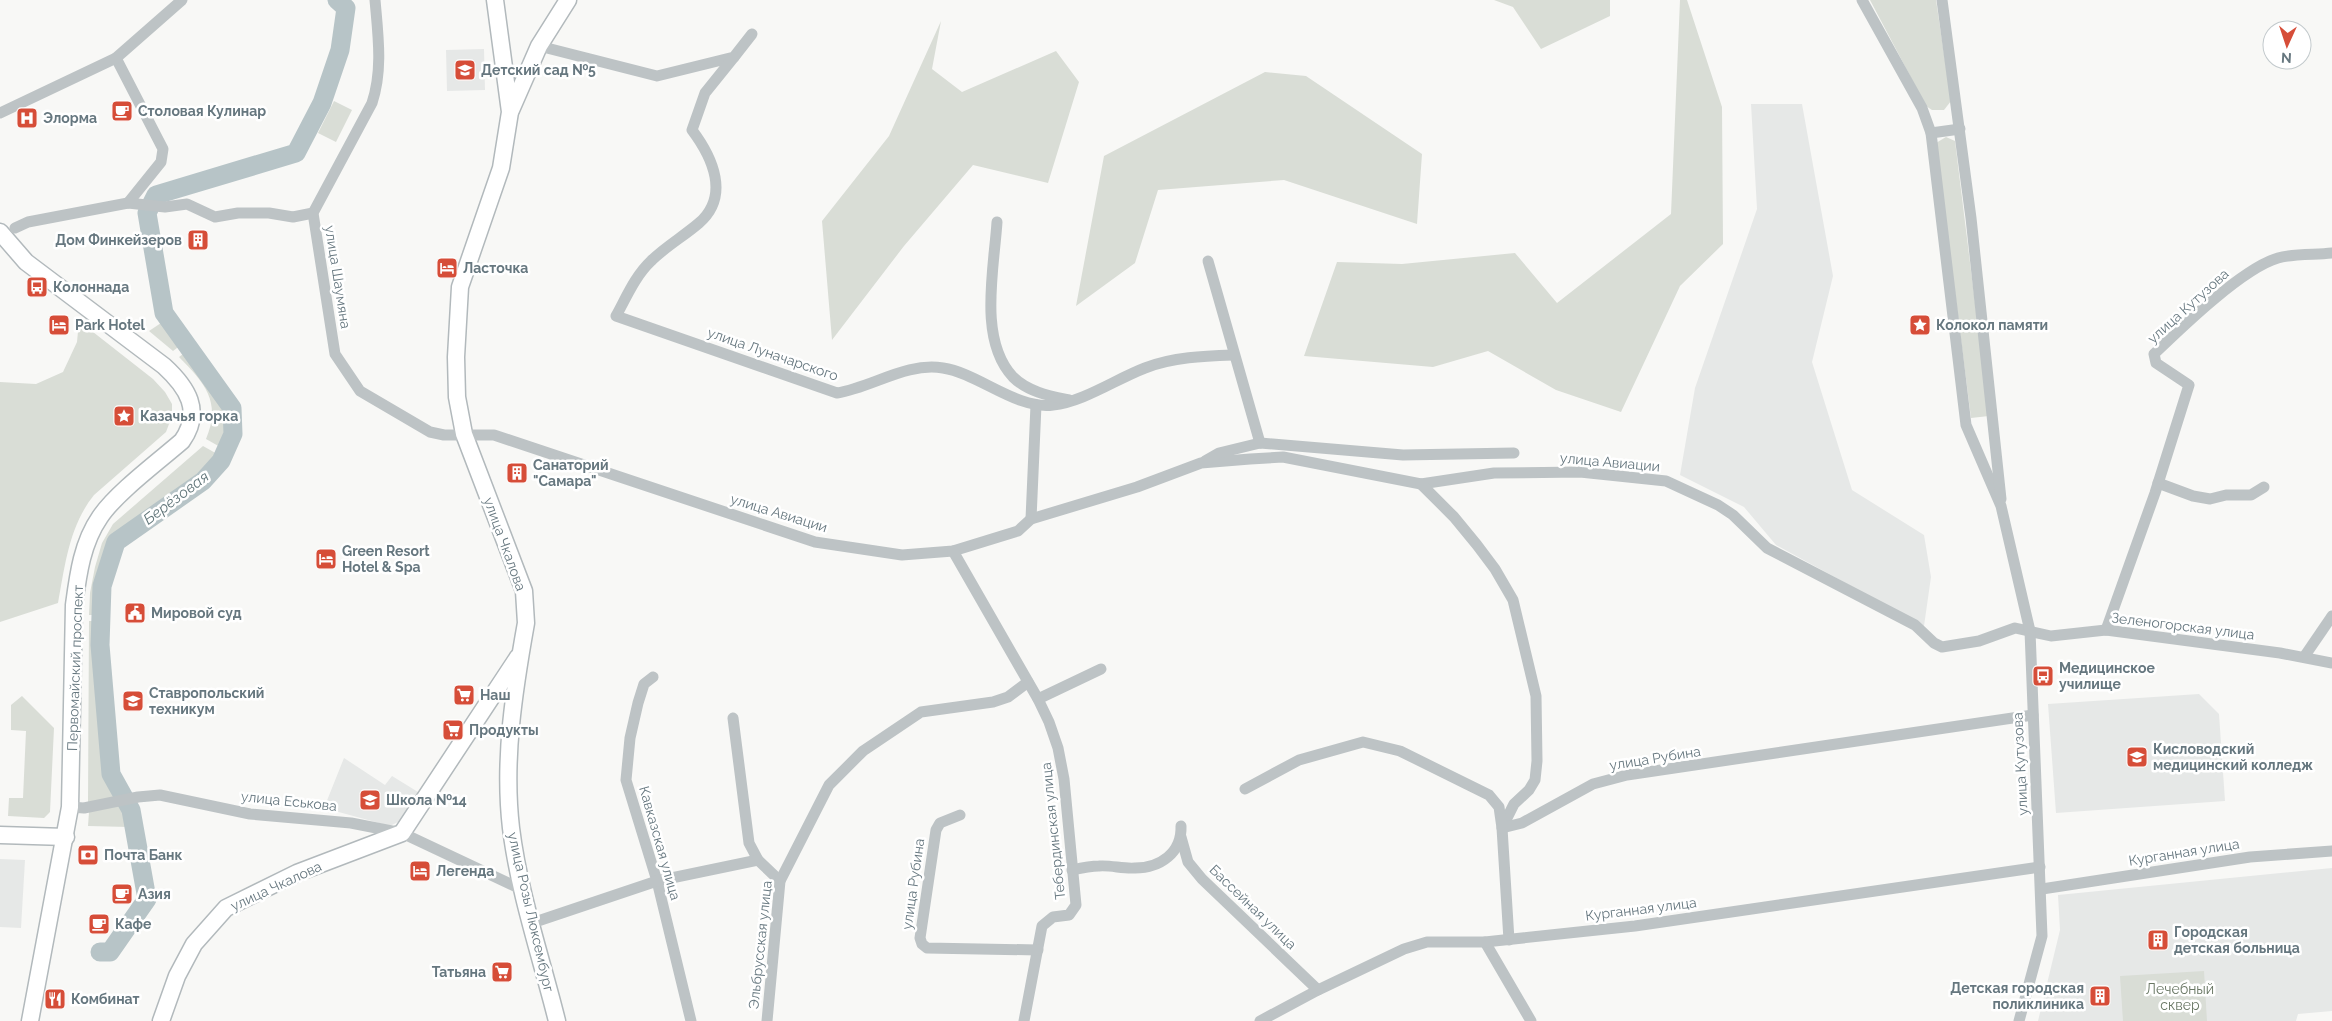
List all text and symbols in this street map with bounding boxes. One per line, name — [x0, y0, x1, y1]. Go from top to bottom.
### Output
north arrow — [2262, 20, 2312, 70]
text: N — [2281, 50, 2292, 66]
school or university icon: Детский сад №5 — [453, 58, 477, 82]
place label: Детский сад №5 — [481, 62, 596, 78]
cafe icon: Столовая Кулинар — [110, 99, 134, 123]
place label: Столовая Кулинар — [138, 103, 266, 119]
hospital icon: Элорма — [15, 106, 39, 130]
place label: Элорма — [43, 110, 97, 126]
street label: улица Шаумяна — [322, 224, 354, 330]
building icon: Дом Финкейзеров — [186, 228, 210, 252]
place label: Дом Финкейзеров — [55, 232, 182, 248]
hotel icon: Ласточка — [435, 256, 459, 280]
place label: Ласточка — [463, 260, 528, 276]
street label: улица Кутузова — [2144, 265, 2232, 347]
bus stop icon: Колоннада — [25, 275, 49, 299]
place label: Колоннада — [53, 279, 129, 295]
hotel icon: Park Hotel — [47, 313, 71, 337]
place icon: Колокол памяти — [1908, 313, 1932, 337]
place label: Park Hotel — [75, 317, 146, 333]
place label: Колокол памяти — [1936, 317, 2048, 333]
street label: улица Луначарского — [706, 324, 840, 384]
place icon: Казачья горка — [112, 404, 136, 428]
place label: Казачья горка — [140, 408, 238, 424]
street label: улица Авиации — [1559, 450, 1661, 474]
place label: Санаторий "Самара" — [533, 457, 609, 489]
building icon: Санаторий "Самара" — [505, 461, 529, 485]
water label: Берёзовая — [140, 468, 212, 528]
street label: улица Авиации — [729, 491, 829, 535]
street label: улица Чкалова — [481, 495, 529, 593]
place label: Green Resort Hotel & Spa — [342, 543, 430, 575]
hotel icon: Green Resort Hotel & Spa — [314, 547, 338, 571]
street label: Первомайский проспект — [64, 584, 86, 751]
public building icon: Мировой суд — [123, 601, 147, 625]
place label: Мировой суд — [151, 605, 242, 621]
street label: Зеленогорская улица — [2111, 609, 2255, 643]
place label: Медицинское училище — [2059, 660, 2155, 692]
bus stop icon: Медицинское училище — [2031, 664, 2055, 688]
supermarket icon: Наш — [452, 683, 476, 707]
place label: Ставропольский техникум — [149, 685, 264, 717]
place label: Наш — [480, 687, 510, 703]
school or university icon: Ставропольский техникум — [121, 689, 145, 713]
street label: улица Кутузова — [2009, 712, 2031, 816]
supermarket icon: Продукты — [441, 718, 465, 742]
place label: Продукты — [469, 722, 539, 738]
place label: Кисловодский медицинский колледж — [2153, 741, 2313, 773]
street label: улица Рубина — [1608, 743, 1702, 773]
school or university icon: Кисловодский медицинский колледж — [2125, 745, 2149, 769]
street label: Тебердинская улица — [1038, 762, 1068, 900]
street label: Кавказская улица — [636, 784, 684, 902]
street label: улица Еськова — [240, 788, 338, 814]
school or university icon: Школа №14 — [358, 788, 382, 812]
place label: Школа №14 — [386, 792, 467, 808]
street label: улица Розы Люксембург — [505, 831, 557, 994]
street label: Курганная улица — [2127, 835, 2241, 869]
street label: улица Рубина — [899, 837, 927, 931]
bank icon: Почта Банк — [76, 843, 100, 867]
place label: Почта Банк — [104, 847, 183, 863]
street label: улица Чкалова — [228, 858, 324, 914]
hotel icon: Легенда — [408, 859, 432, 883]
street label: Бассейная улица — [1206, 862, 1300, 952]
place label: Легенда — [436, 863, 494, 879]
street label: Эльбрусская улица — [745, 880, 775, 1010]
cafe icon: Азия — [110, 882, 134, 906]
place label: Азия — [138, 886, 171, 902]
street label: Курганная улица — [1584, 894, 1698, 924]
cafe icon: Кафе — [87, 912, 111, 936]
place label: Кафе — [115, 916, 152, 932]
place label: Городская детская больница — [2174, 924, 2300, 956]
building icon: Городская детская больница — [2146, 928, 2170, 952]
supermarket icon: Татьяна — [490, 960, 514, 984]
place label: Татьяна — [432, 964, 486, 980]
place label: Детская городская поликлиника — [1950, 980, 2084, 1012]
park label: Лечебный сквер — [2146, 981, 2214, 1013]
building icon: Детская городская поликлиника — [2088, 984, 2112, 1008]
restaurant icon: Комбинат — [43, 987, 67, 1011]
place label: Комбинат — [71, 991, 140, 1007]

